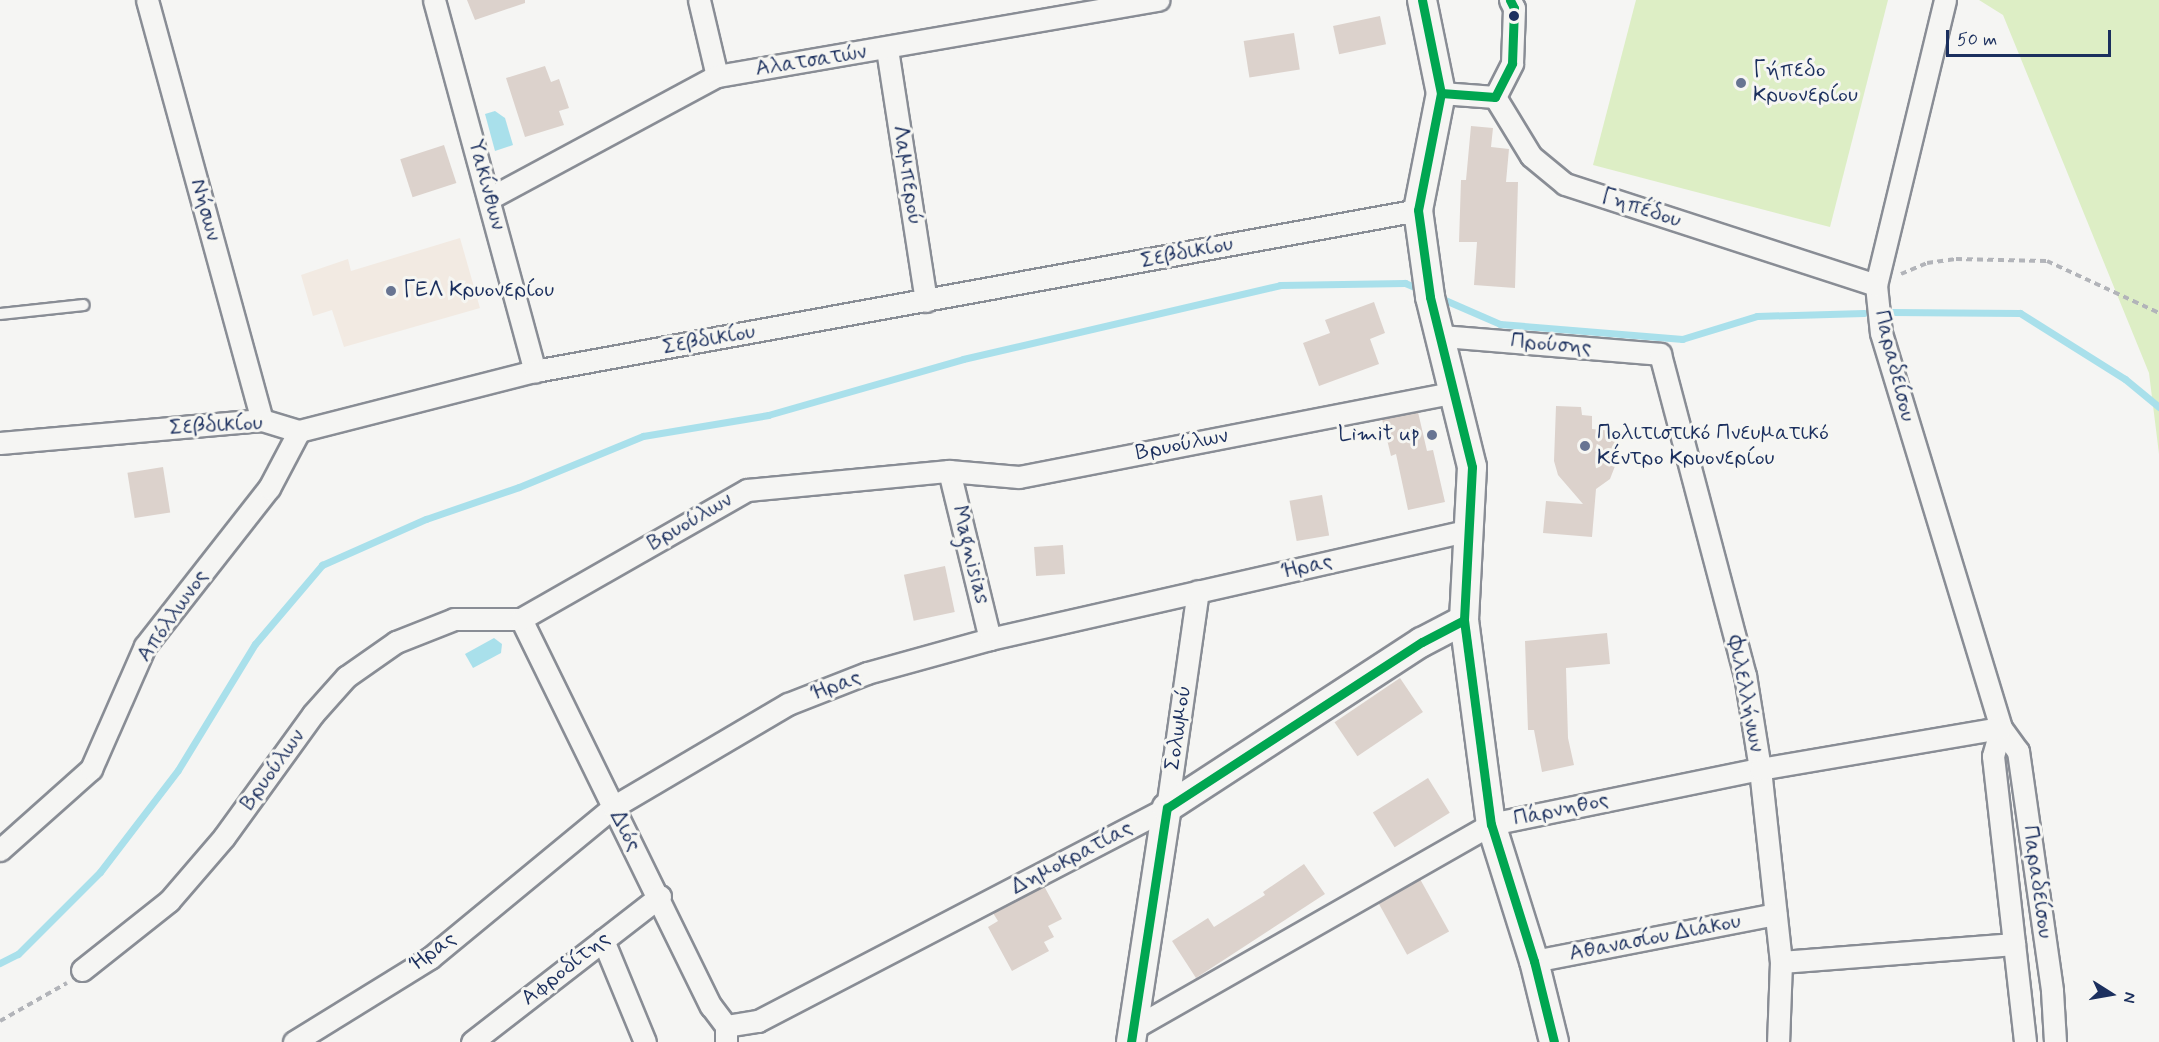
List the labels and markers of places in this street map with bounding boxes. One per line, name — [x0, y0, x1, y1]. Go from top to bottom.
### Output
unlabelled marker — [1508, 10, 1520, 22]
place label: Γήπεδο Κρυονερίου — [1753, 57, 1858, 108]
marker: Γήπεδο Κρυονερίου — [1734, 76, 1748, 90]
place label: ΓΕΛ Κρυονερίου — [403, 278, 554, 304]
marker: ΓΕΛ Κρυονερίου — [384, 284, 398, 298]
place label: Πολιτιστικό Πνευματικό Κέντρο Κρυονερίου — [1597, 420, 1829, 472]
place label: Limit up — [1340, 422, 1420, 448]
marker: Limit up — [1425, 428, 1439, 442]
marker: Πολιτιστικό Πνευματικό Κέντρο Κρυονερίου — [1578, 439, 1592, 453]

